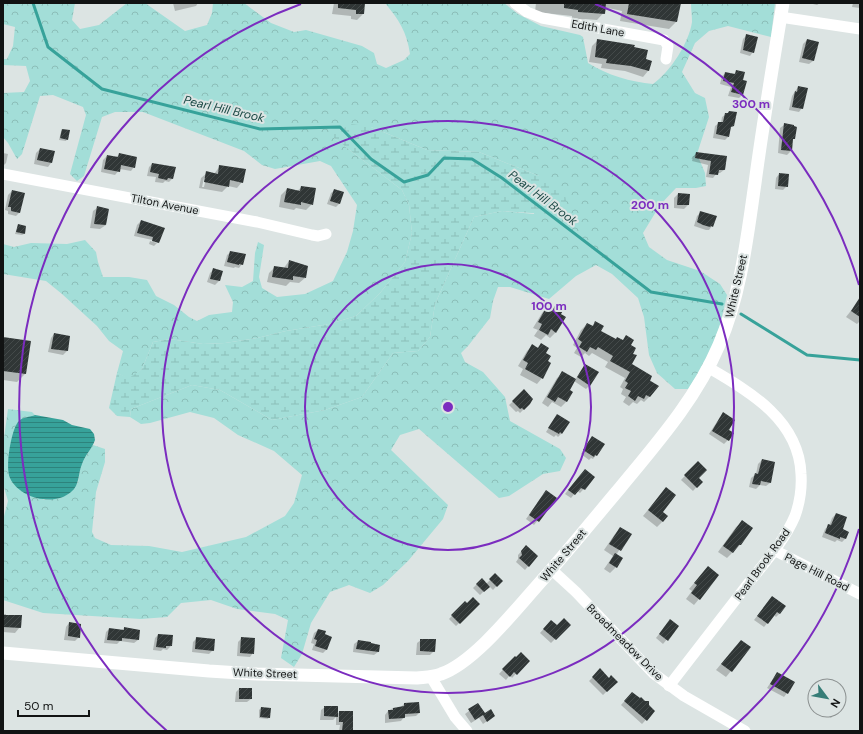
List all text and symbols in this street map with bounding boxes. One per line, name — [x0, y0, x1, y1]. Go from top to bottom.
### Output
street label: Edith Lane — [570, 16, 626, 40]
water label: Pearl Hill Brook — [182, 92, 267, 126]
text: 300 m — [732, 96, 770, 112]
water label: Pearl Hill Brook — [505, 167, 581, 230]
street label: Tilton Avenue — [130, 191, 200, 217]
text: 200 m — [631, 197, 669, 213]
street label: White Street — [722, 253, 750, 319]
text: 100 m — [531, 298, 567, 314]
centre of rings — [441, 400, 455, 414]
street label: Pearl Brook Road — [731, 525, 793, 603]
street label: White Street — [537, 526, 589, 584]
street label: Page Hill Road — [782, 550, 852, 594]
street label: Broadmeadow Drive — [584, 601, 666, 683]
street label: White Street — [233, 665, 297, 681]
north arrow — [807, 678, 847, 718]
scale bar — [18, 692, 89, 718]
text: N — [827, 696, 844, 710]
text: 50 m — [24, 698, 53, 714]

